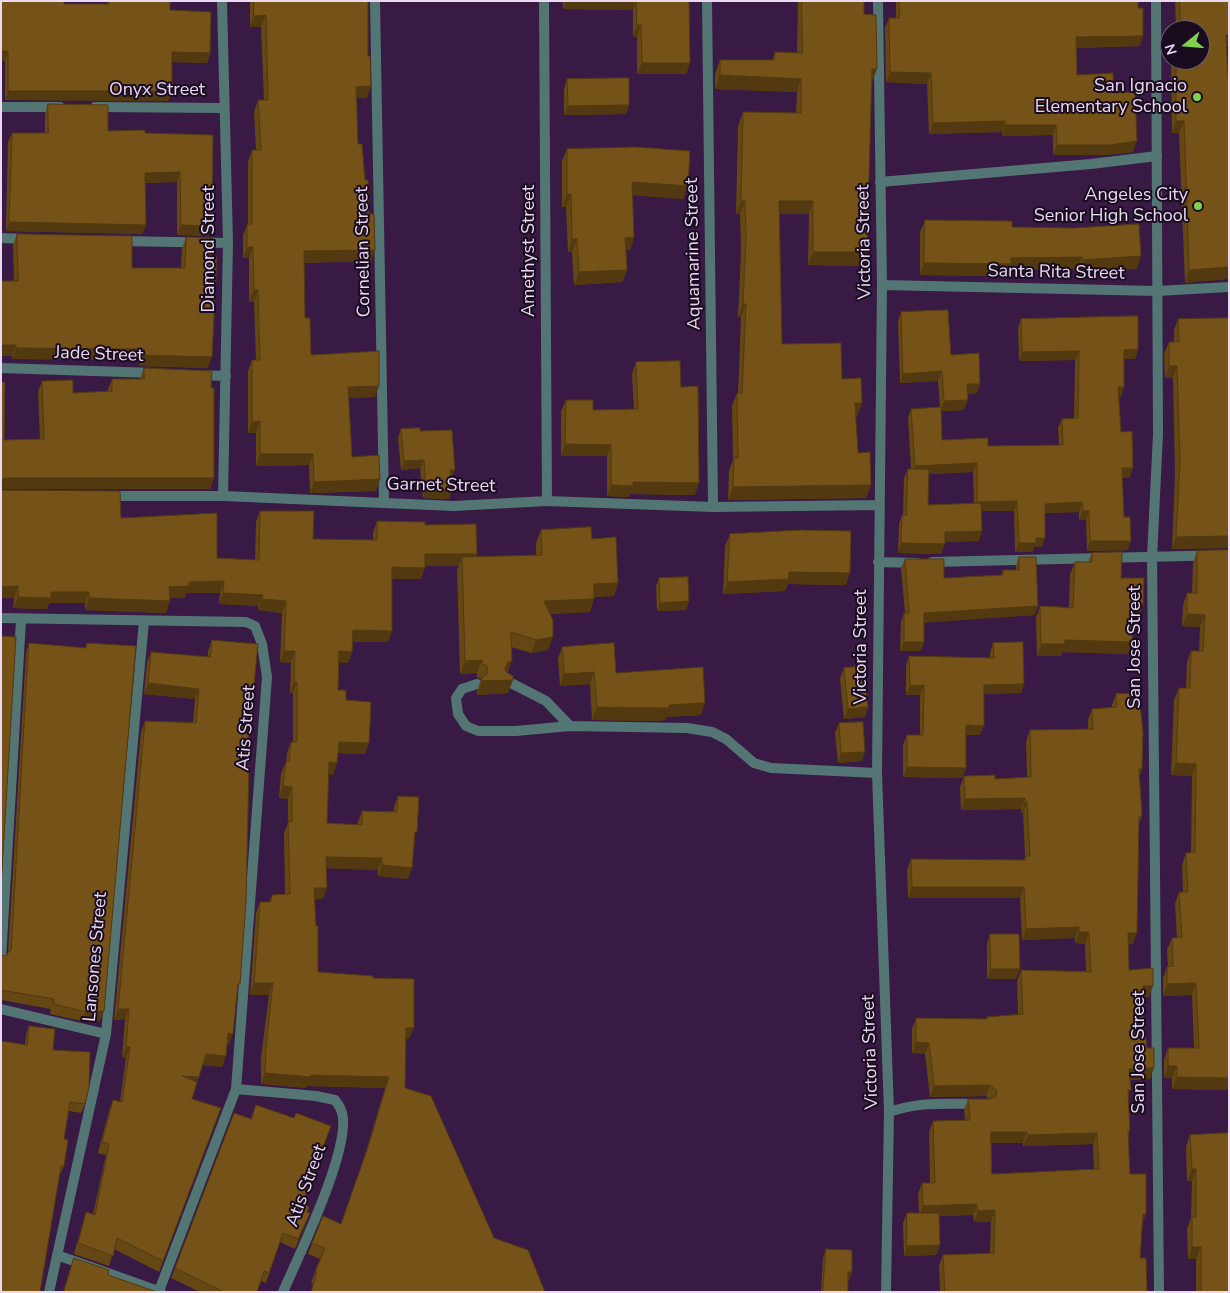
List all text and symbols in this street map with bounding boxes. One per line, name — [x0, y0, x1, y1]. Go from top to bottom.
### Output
north arrow — [1160, 20, 1210, 70]
text: N — [1161, 41, 1182, 57]
place label: San Ignacio Elementary School — [1035, 76, 1187, 118]
street label: Onyx Street — [109, 80, 205, 102]
marker: San Ignacio Elementary School — [1191, 91, 1203, 103]
street label: Aquamarine Street — [682, 178, 706, 330]
street label: Victoria Street — [853, 184, 877, 300]
street label: Amethyst Street — [519, 185, 541, 317]
place label: Angeles City Senior High School — [1034, 185, 1188, 228]
street label: Diamond Street — [199, 186, 221, 312]
street label: Cornelian Street — [352, 186, 376, 318]
marker: Angeles City Senior High School — [1192, 200, 1204, 212]
street label: Santa Rita Street — [987, 261, 1125, 285]
street label: Jade Street — [54, 343, 144, 367]
street label: Garnet Street — [386, 474, 496, 498]
street label: San Jose Street — [1125, 585, 1147, 709]
street label: Victoria Street — [851, 589, 873, 705]
street label: Atis Street — [233, 684, 261, 772]
street label: Lansones Street — [80, 891, 112, 1023]
street label: San Jose Street — [1129, 990, 1151, 1114]
street label: Victoria Street — [858, 994, 884, 1110]
street label: Atis Street — [282, 1142, 332, 1230]

